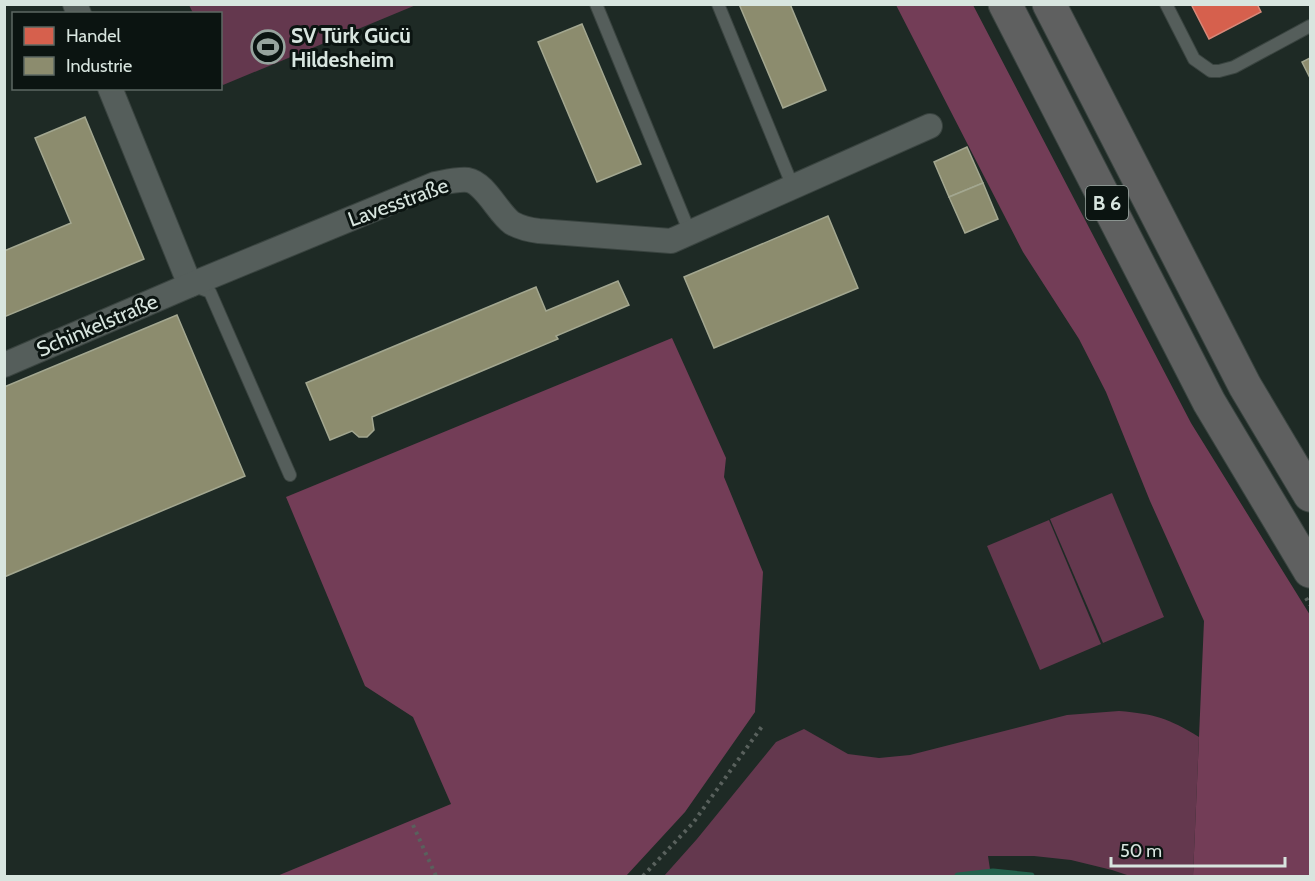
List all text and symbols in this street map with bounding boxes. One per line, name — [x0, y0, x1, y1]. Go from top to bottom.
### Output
legend — [12, 12, 222, 90]
place label: SV Türk Gücü Hildesheim — [291, 23, 411, 72]
text: Handel — [66, 25, 121, 47]
sports icon: SV Türk Gücü Hildesheim — [250, 29, 286, 65]
text: Industrie — [66, 55, 132, 77]
street label: Lavesstraße — [344, 172, 452, 232]
road number: B 6 — [1086, 186, 1128, 220]
street label: Schinkelstraße — [33, 288, 162, 362]
scale bar — [1111, 830, 1285, 868]
text: 50 m — [1120, 840, 1162, 862]

